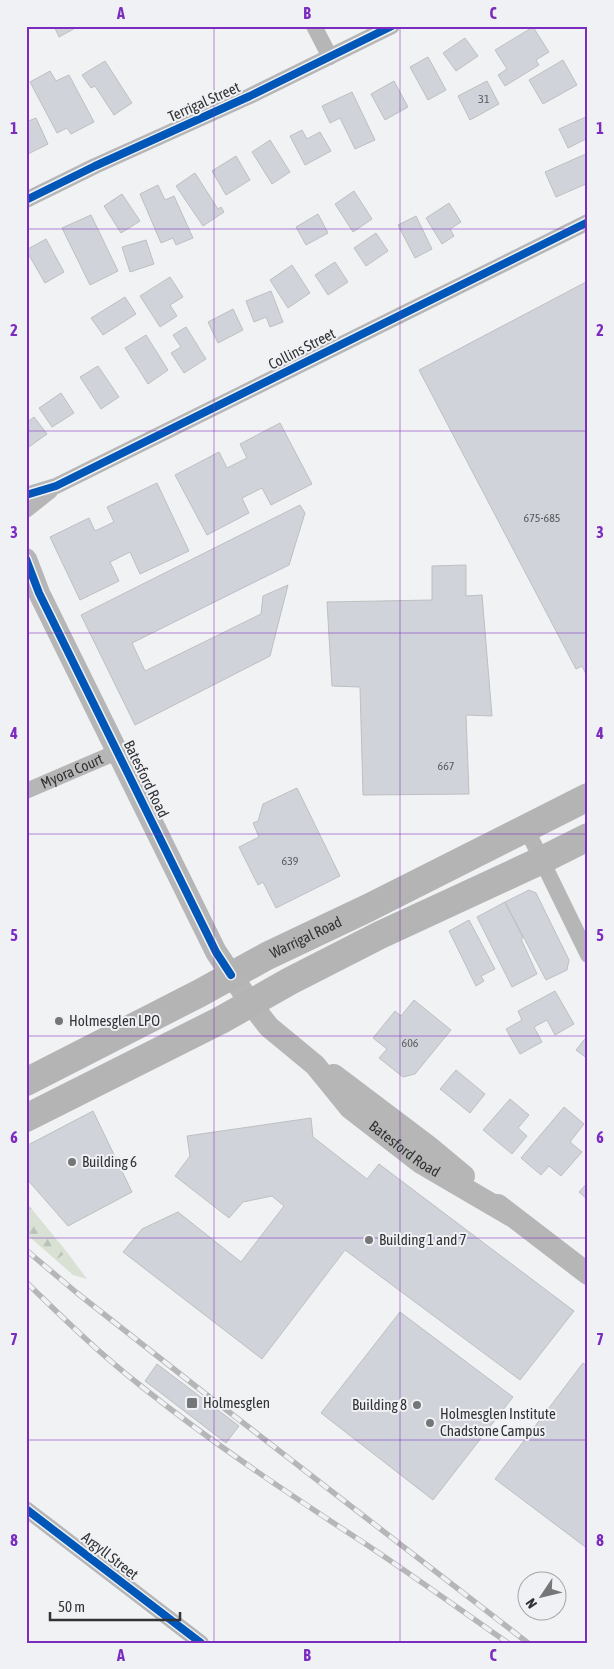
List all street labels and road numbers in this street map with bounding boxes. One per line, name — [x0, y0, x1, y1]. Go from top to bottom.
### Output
street label: Terrigal Street — [165, 78, 242, 125]
street label: Collins Street — [266, 324, 338, 373]
street label: Batesford Road — [120, 737, 172, 820]
street label: Myora Court — [38, 750, 105, 792]
street label: Warrigal Road — [267, 913, 344, 961]
street label: Batesford Road — [366, 1117, 443, 1180]
street label: Argyll Street — [79, 1528, 142, 1583]

